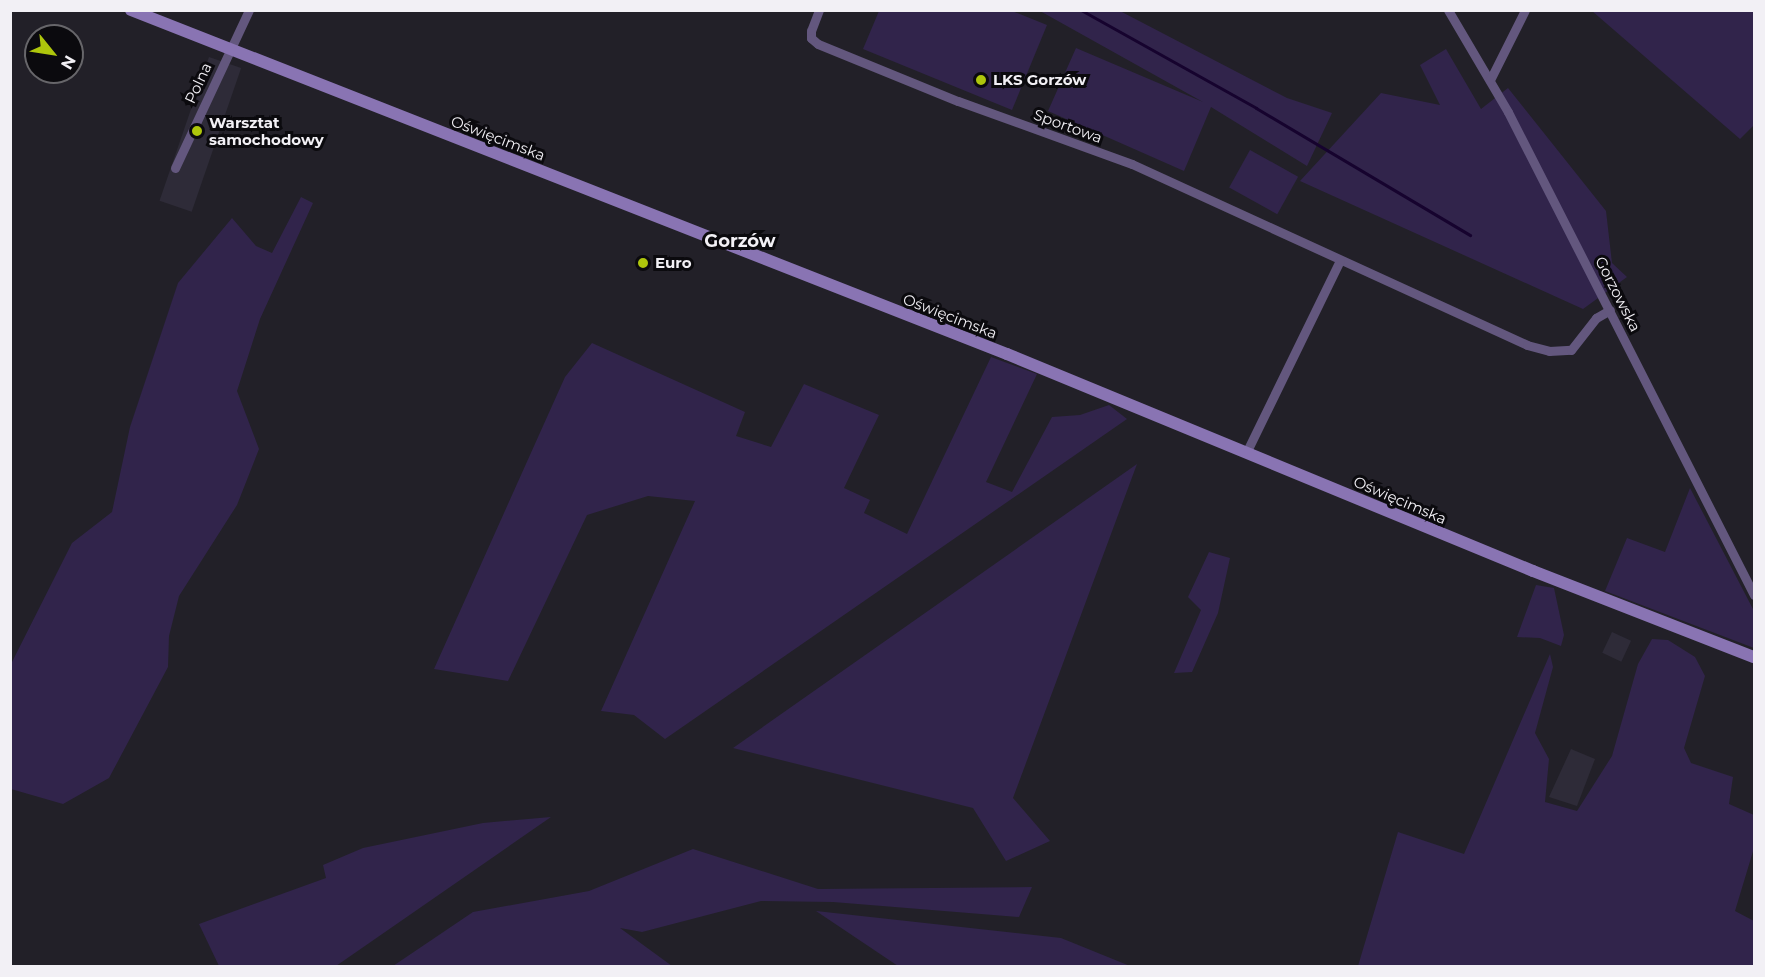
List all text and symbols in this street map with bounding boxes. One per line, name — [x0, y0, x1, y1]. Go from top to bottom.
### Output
north arrow — [24, 24, 84, 84]
text: N — [57, 52, 80, 73]
street label: Polna — [181, 60, 215, 106]
place label: LKS Gorzów — [993, 71, 1086, 89]
marker: LKS Gorzów — [974, 73, 988, 87]
street label: Sportowa — [1031, 105, 1105, 147]
street label: Oświęcimska — [448, 112, 548, 164]
place label: Warsztat samochodowy — [209, 113, 324, 148]
marker: Warsztat samochodowy — [190, 124, 204, 138]
district label: Gorzów — [704, 230, 776, 252]
street label: Gorzowska — [1591, 253, 1645, 335]
place label: Euro — [655, 254, 691, 272]
marker: Euro — [636, 256, 650, 270]
street label: Oświęcimska — [900, 290, 1000, 342]
street label: Oświęcimska — [1351, 472, 1449, 528]

